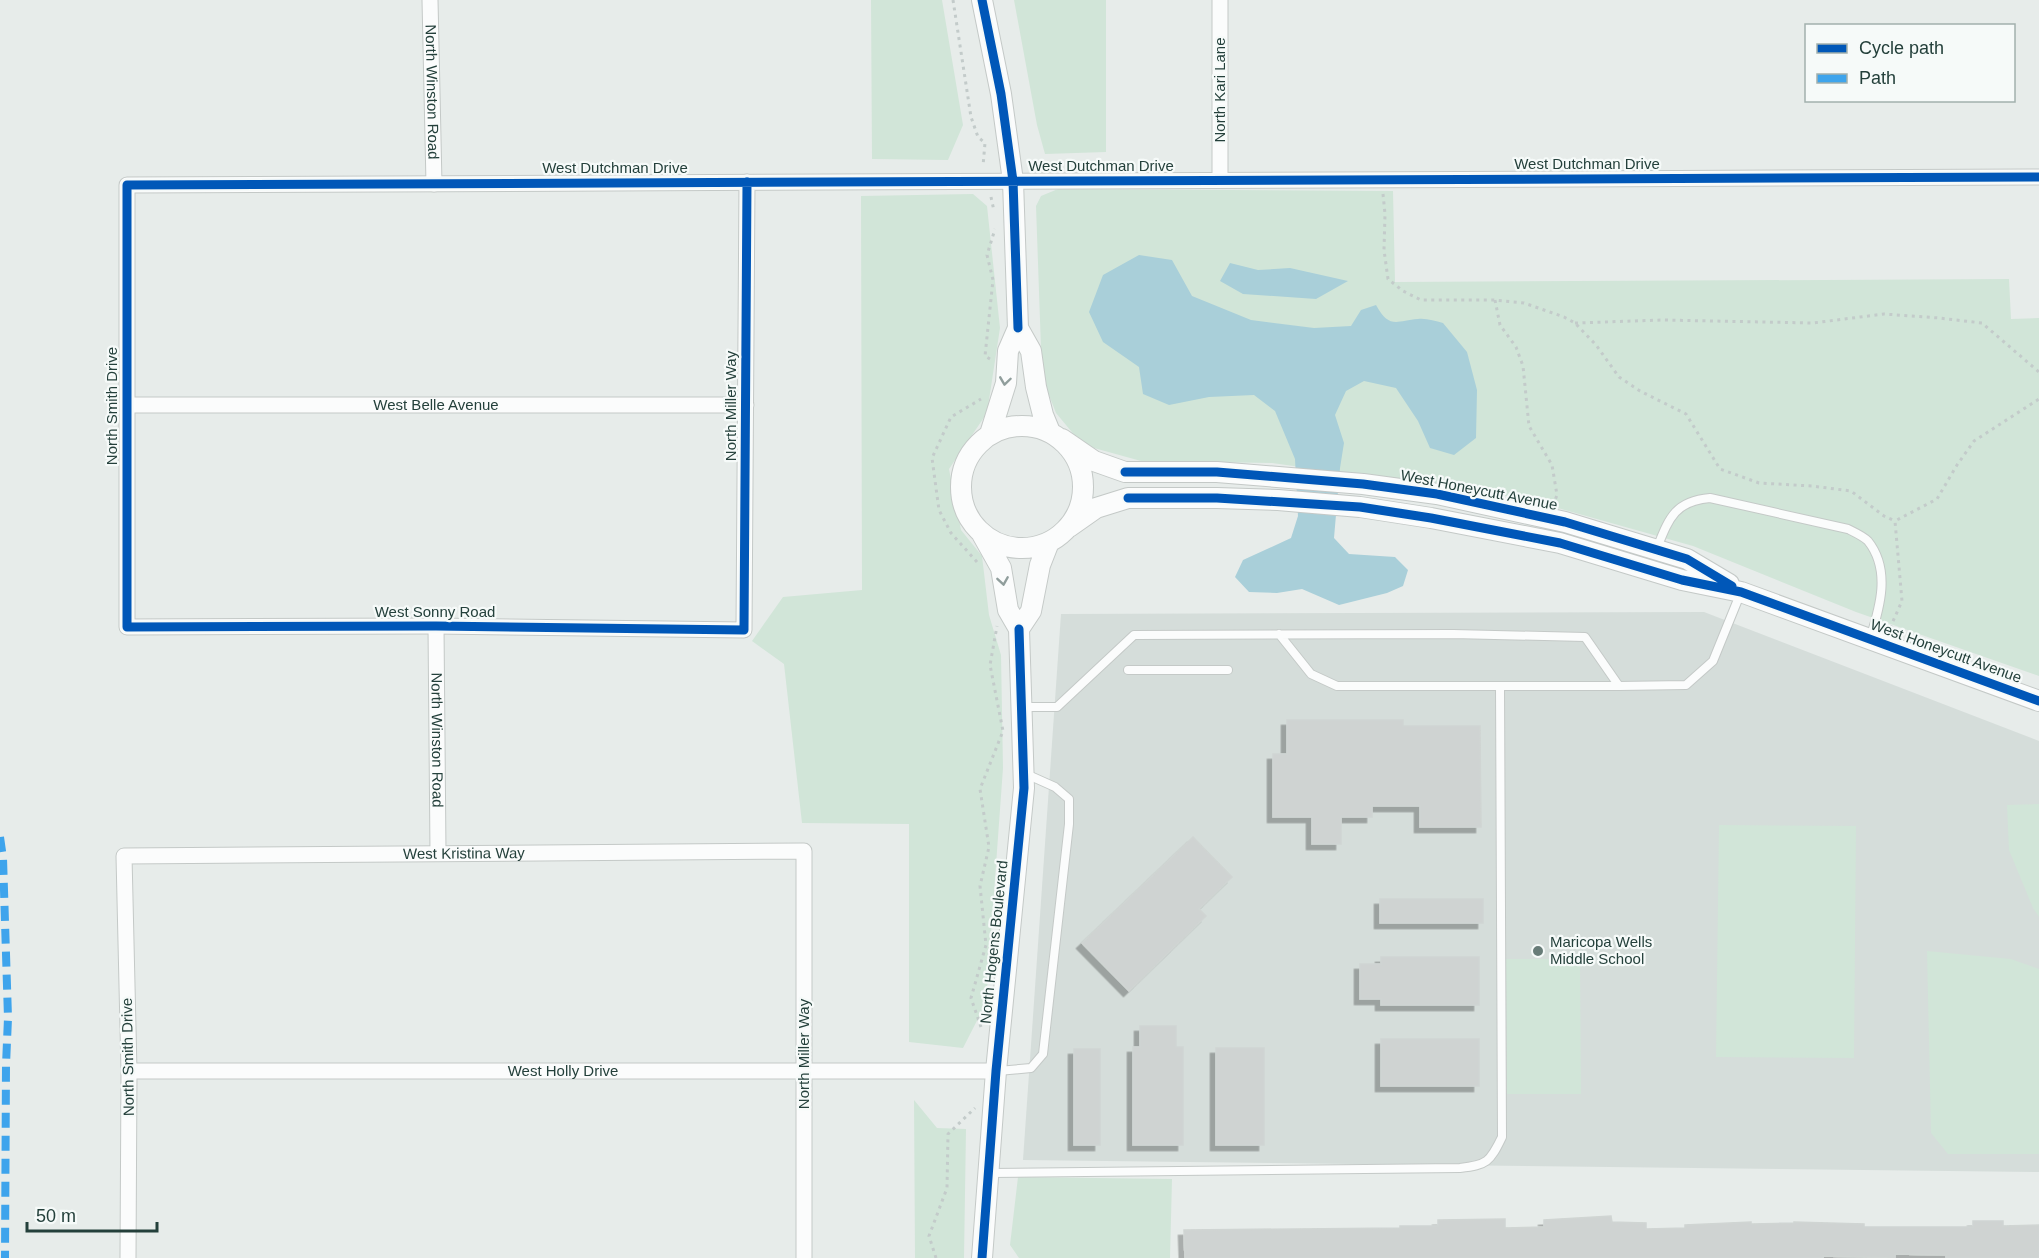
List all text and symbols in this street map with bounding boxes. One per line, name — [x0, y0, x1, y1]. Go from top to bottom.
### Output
street label: North Winston Road — [423, 24, 442, 160]
legend — [1805, 24, 2015, 102]
street label: North Kari Lane — [1211, 37, 1228, 143]
text: Cycle path — [1859, 38, 1944, 58]
text: Path — [1859, 68, 1896, 88]
street label: West Dutchman Drive — [1514, 155, 1660, 172]
street label: West Dutchman Drive — [1028, 157, 1174, 174]
street label: West Dutchman Drive — [542, 159, 688, 176]
street label: North Smith Drive — [103, 347, 120, 465]
street label: North Miller Way — [722, 350, 739, 461]
one-way arrow — [999, 376, 1011, 385]
street label: West Belle Avenue — [373, 396, 499, 413]
street label: West Honeycutt Avenue — [1399, 466, 1559, 513]
one-way arrow — [997, 576, 1009, 585]
street label: West Sonny Road — [375, 603, 495, 620]
street label: West Honeycutt Avenue — [1868, 615, 2024, 686]
street label: North Winston Road — [428, 672, 447, 808]
street label: West Kristina Way — [403, 844, 525, 862]
street label: North Hogens Boulevard — [976, 859, 1011, 1025]
place label: Maricopa Wells Middle School — [1550, 933, 1652, 967]
marker: Maricopa Wells Middle School — [1531, 944, 1545, 958]
street label: North Smith Drive — [118, 998, 137, 1116]
street label: North Miller Way — [795, 998, 812, 1109]
street label: West Holly Drive — [508, 1062, 618, 1079]
scale bar — [27, 1195, 158, 1233]
text: 50 m — [36, 1206, 76, 1226]

